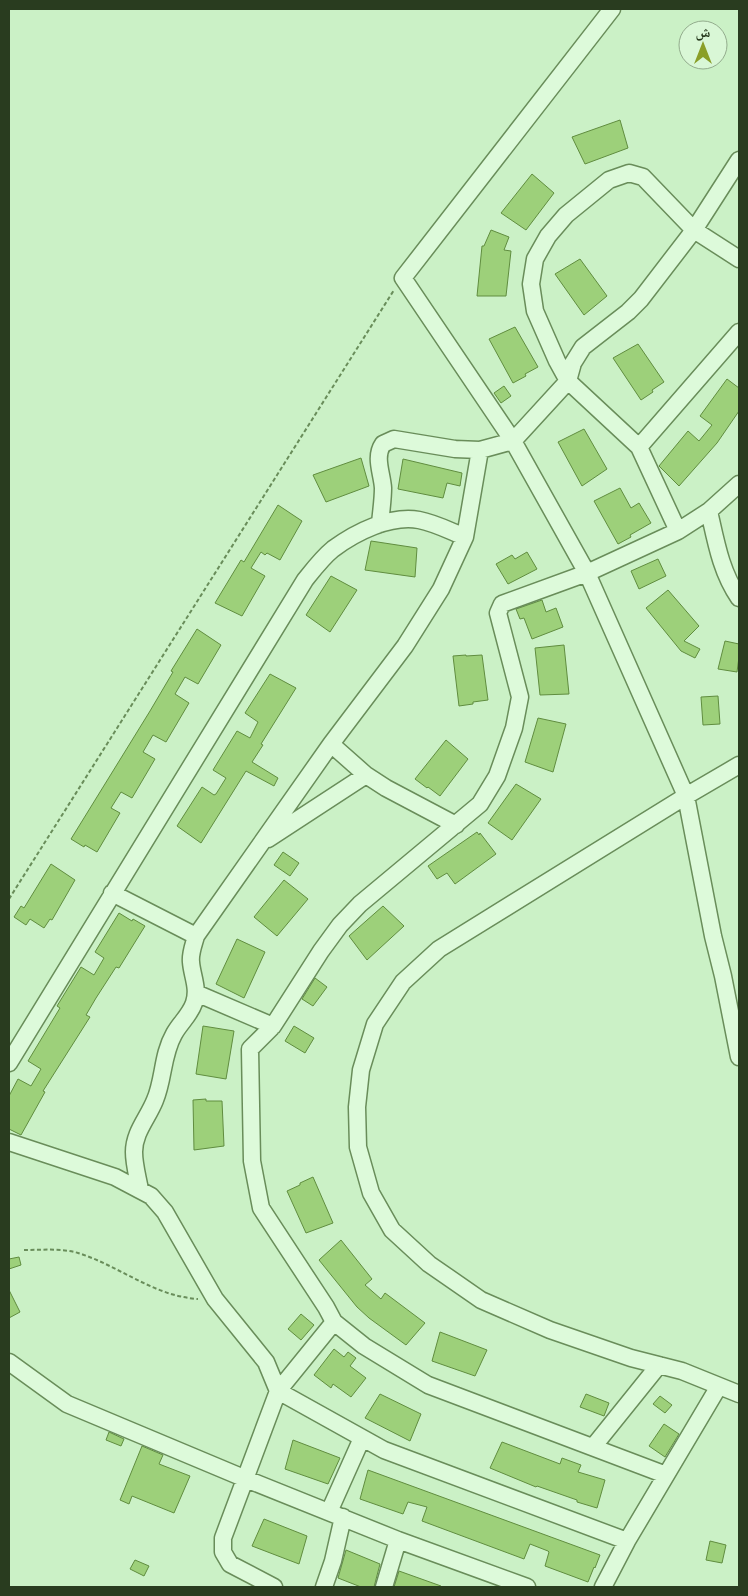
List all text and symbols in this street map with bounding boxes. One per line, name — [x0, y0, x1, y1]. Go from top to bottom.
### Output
north arrow — [678, 20, 728, 70]
text: ش — [696, 22, 711, 41]

